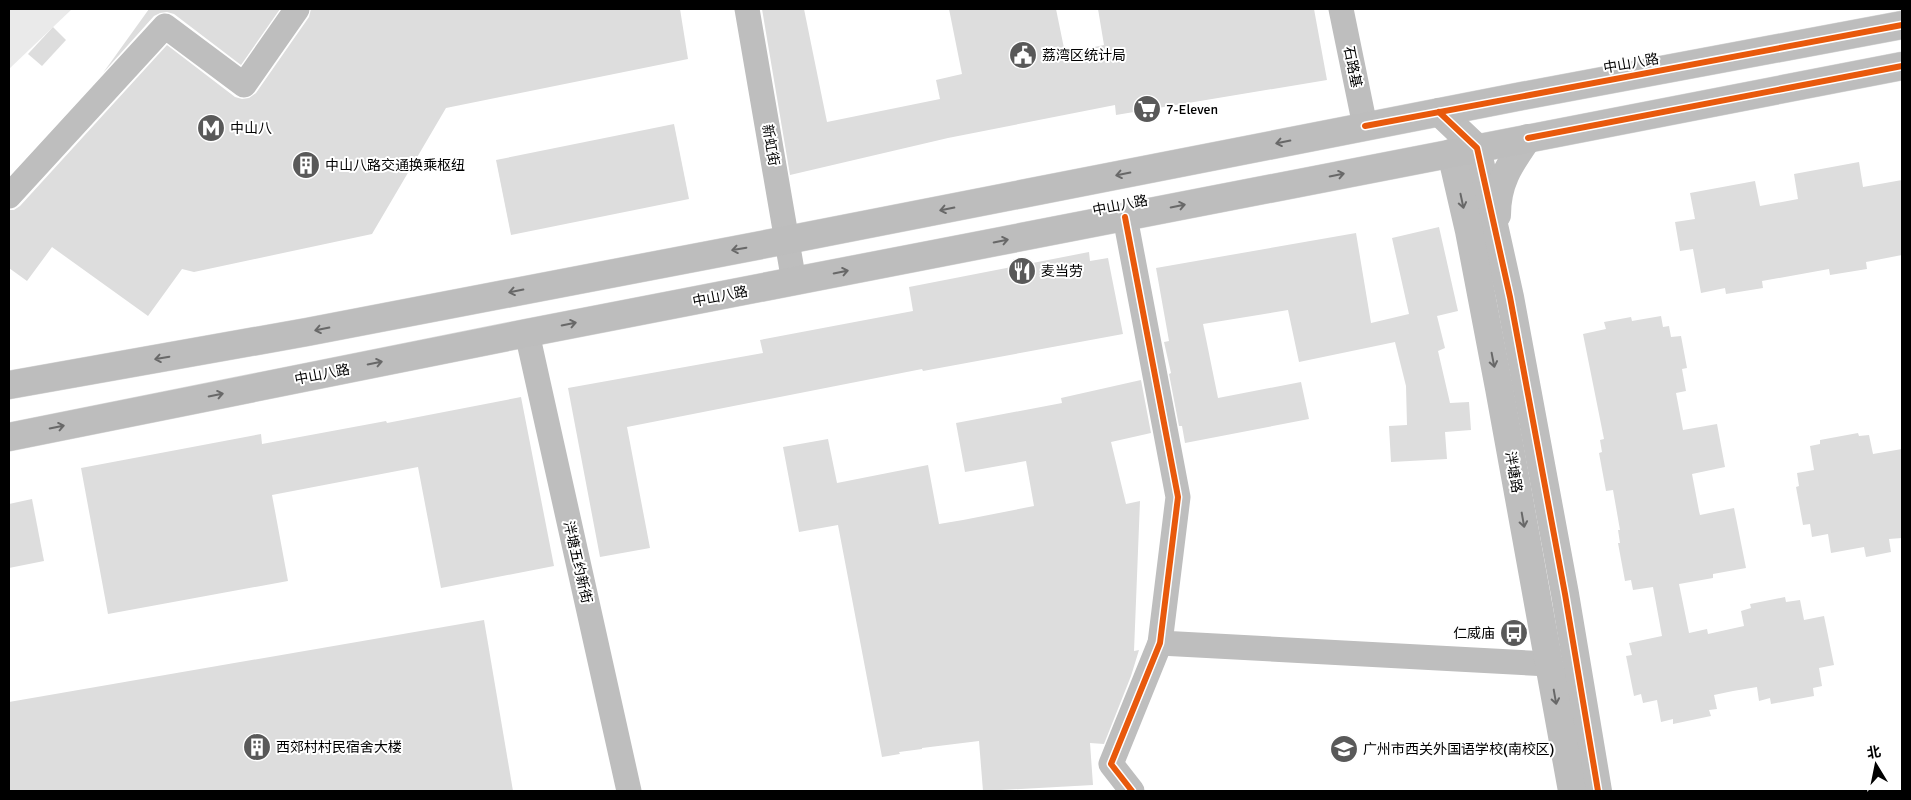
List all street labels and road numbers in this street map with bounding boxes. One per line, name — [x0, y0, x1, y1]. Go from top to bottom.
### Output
street label: 石路基 — [1340, 45, 1365, 89]
street label: 中山八路 — [1602, 50, 1660, 77]
street label: 新虹街 — [758, 123, 783, 167]
street label: 中山八路 — [1091, 192, 1149, 219]
street label: 中山八路 — [691, 283, 749, 310]
street label: 中山八路 — [293, 361, 351, 388]
street label: 泮塘路 — [1501, 450, 1526, 494]
street label: 泮塘五约新街 — [560, 519, 595, 605]

